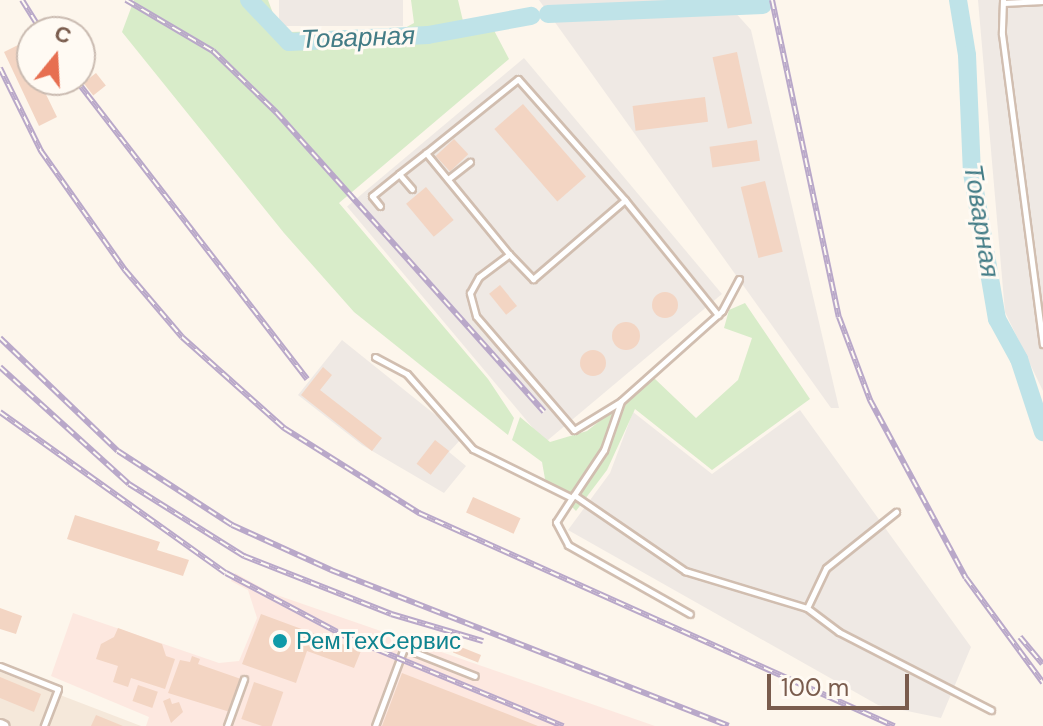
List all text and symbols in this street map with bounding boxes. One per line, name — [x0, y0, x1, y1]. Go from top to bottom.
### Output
north arrow — [16, 16, 96, 96]
text: С — [51, 18, 75, 51]
water label: Товарная — [300, 20, 416, 56]
water label: Товарная — [957, 162, 1005, 280]
place label: РемТехСервис — [296, 627, 461, 655]
marker: РемТехСервис — [271, 632, 289, 650]
scale bar — [771, 658, 913, 708]
text: 100 m — [781, 672, 849, 703]

